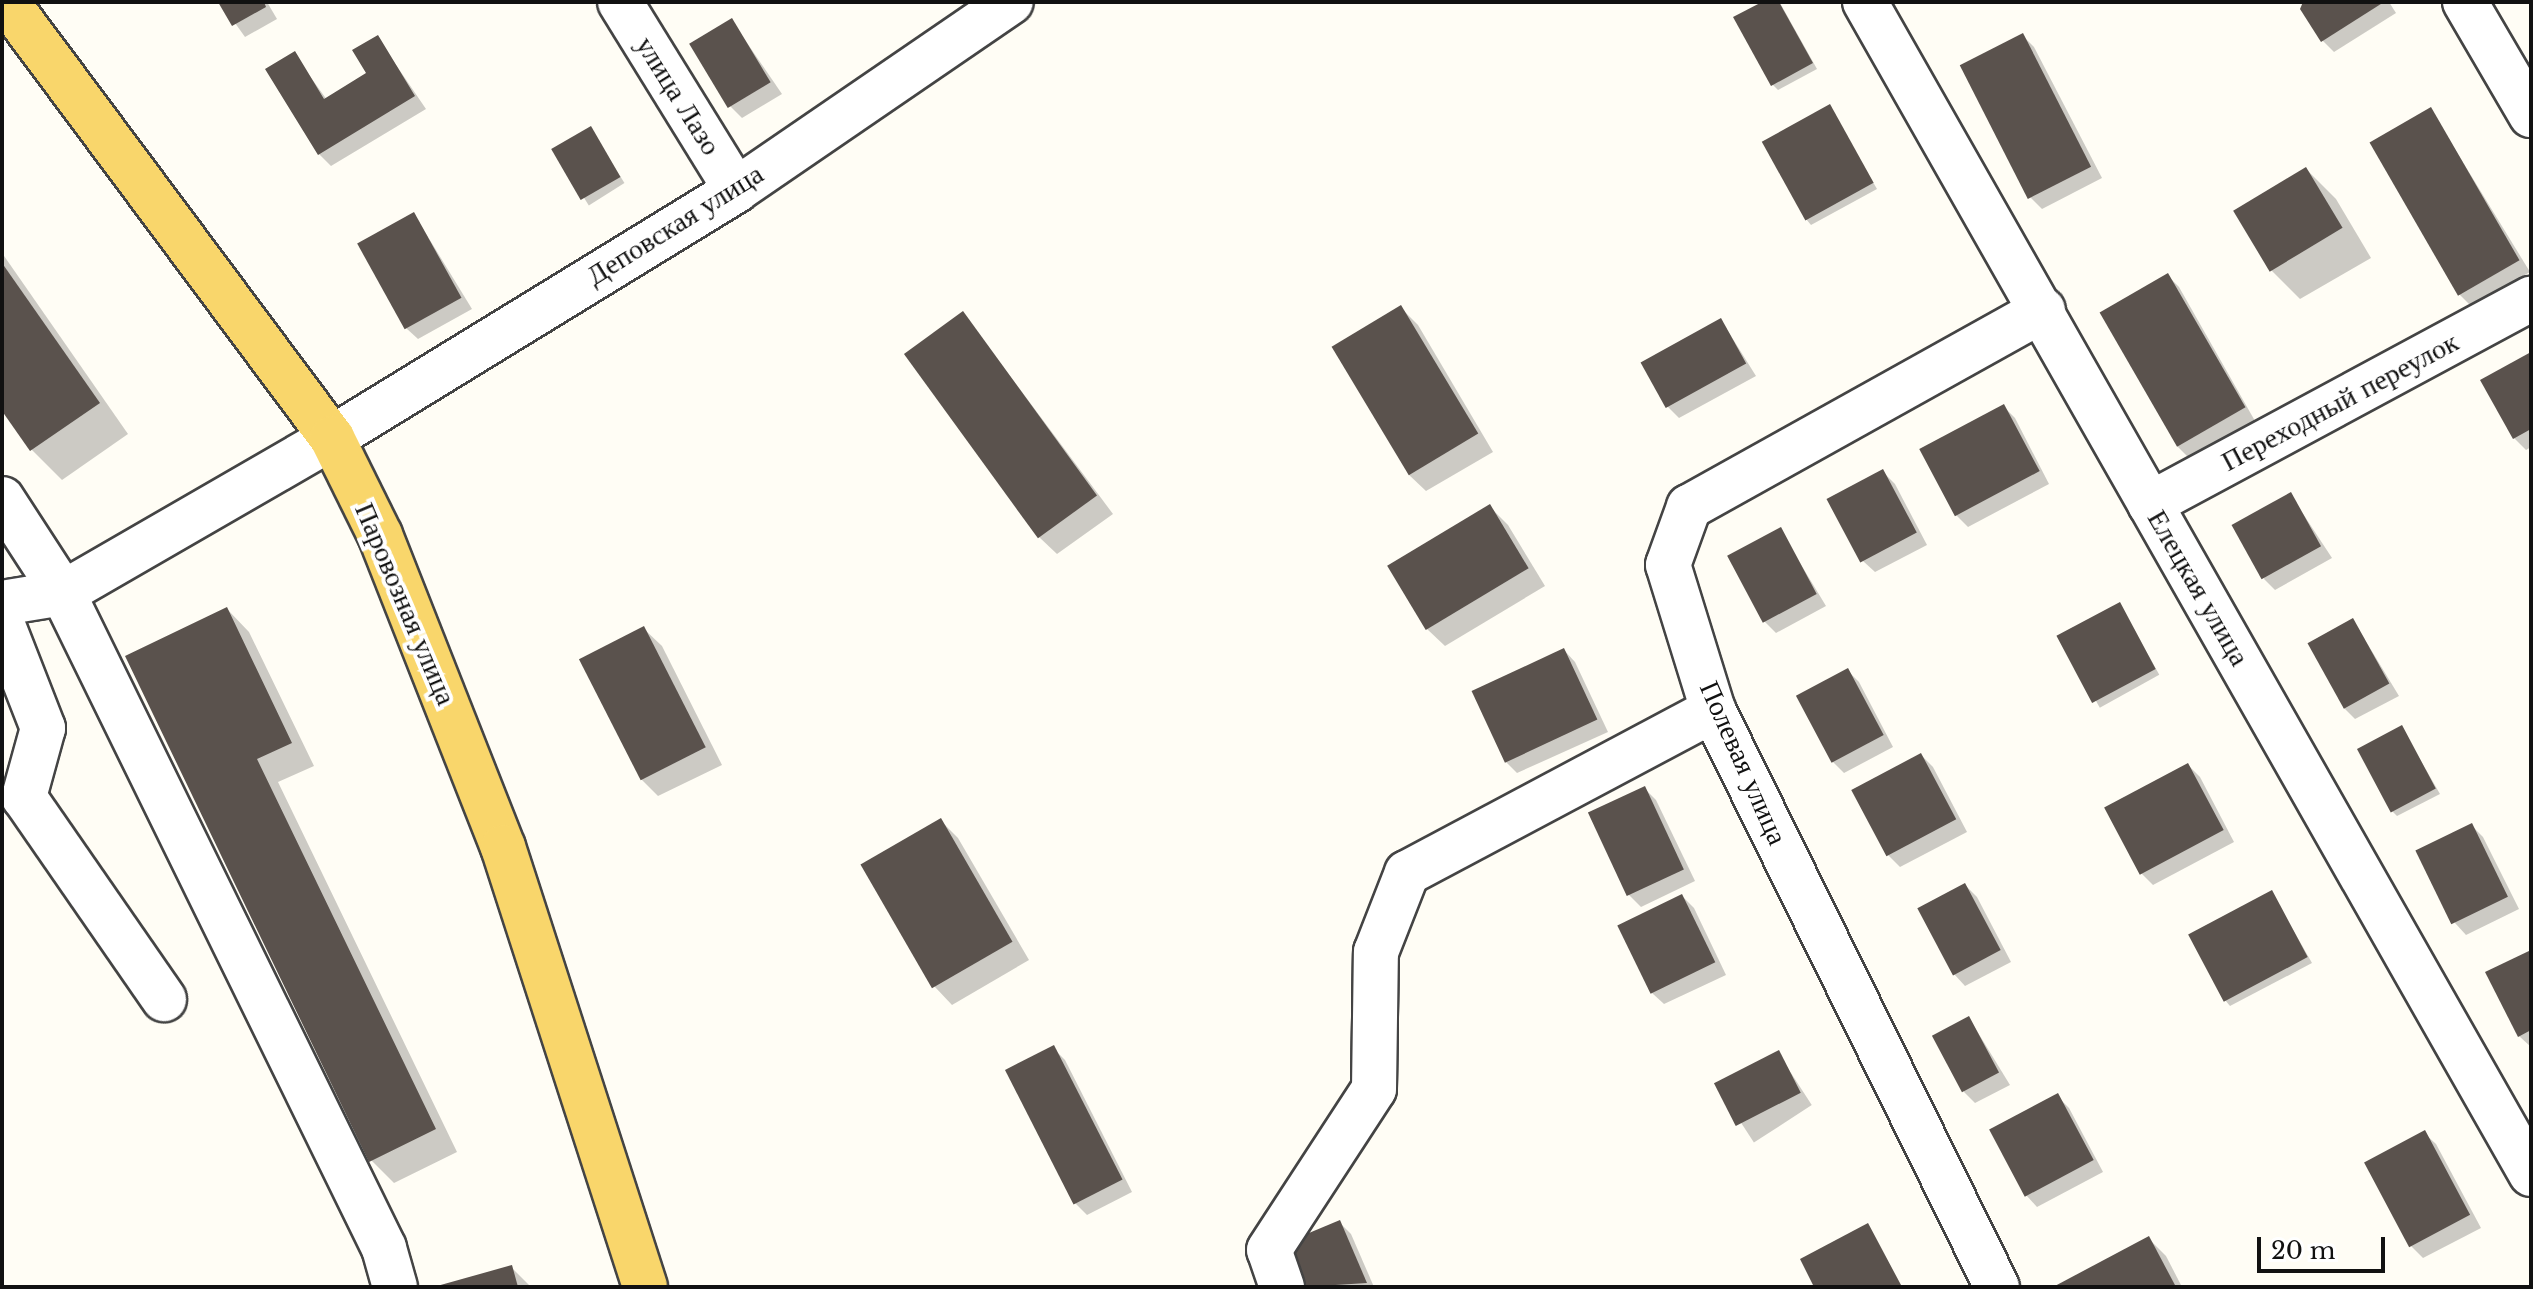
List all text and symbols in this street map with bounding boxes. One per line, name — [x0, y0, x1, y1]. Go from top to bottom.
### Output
street label: улица Лазо — [628, 30, 728, 162]
street label: Деповская улица — [580, 157, 770, 293]
street label: Переходный переулок — [2216, 325, 2464, 479]
street label: Паровозная улица — [347, 498, 463, 710]
street label: Елецкая улица — [2140, 504, 2256, 672]
street label: Полевая улица — [1692, 676, 1794, 850]
scale bar — [2261, 1221, 2389, 1271]
text: 20 m — [2271, 1236, 2336, 1265]

